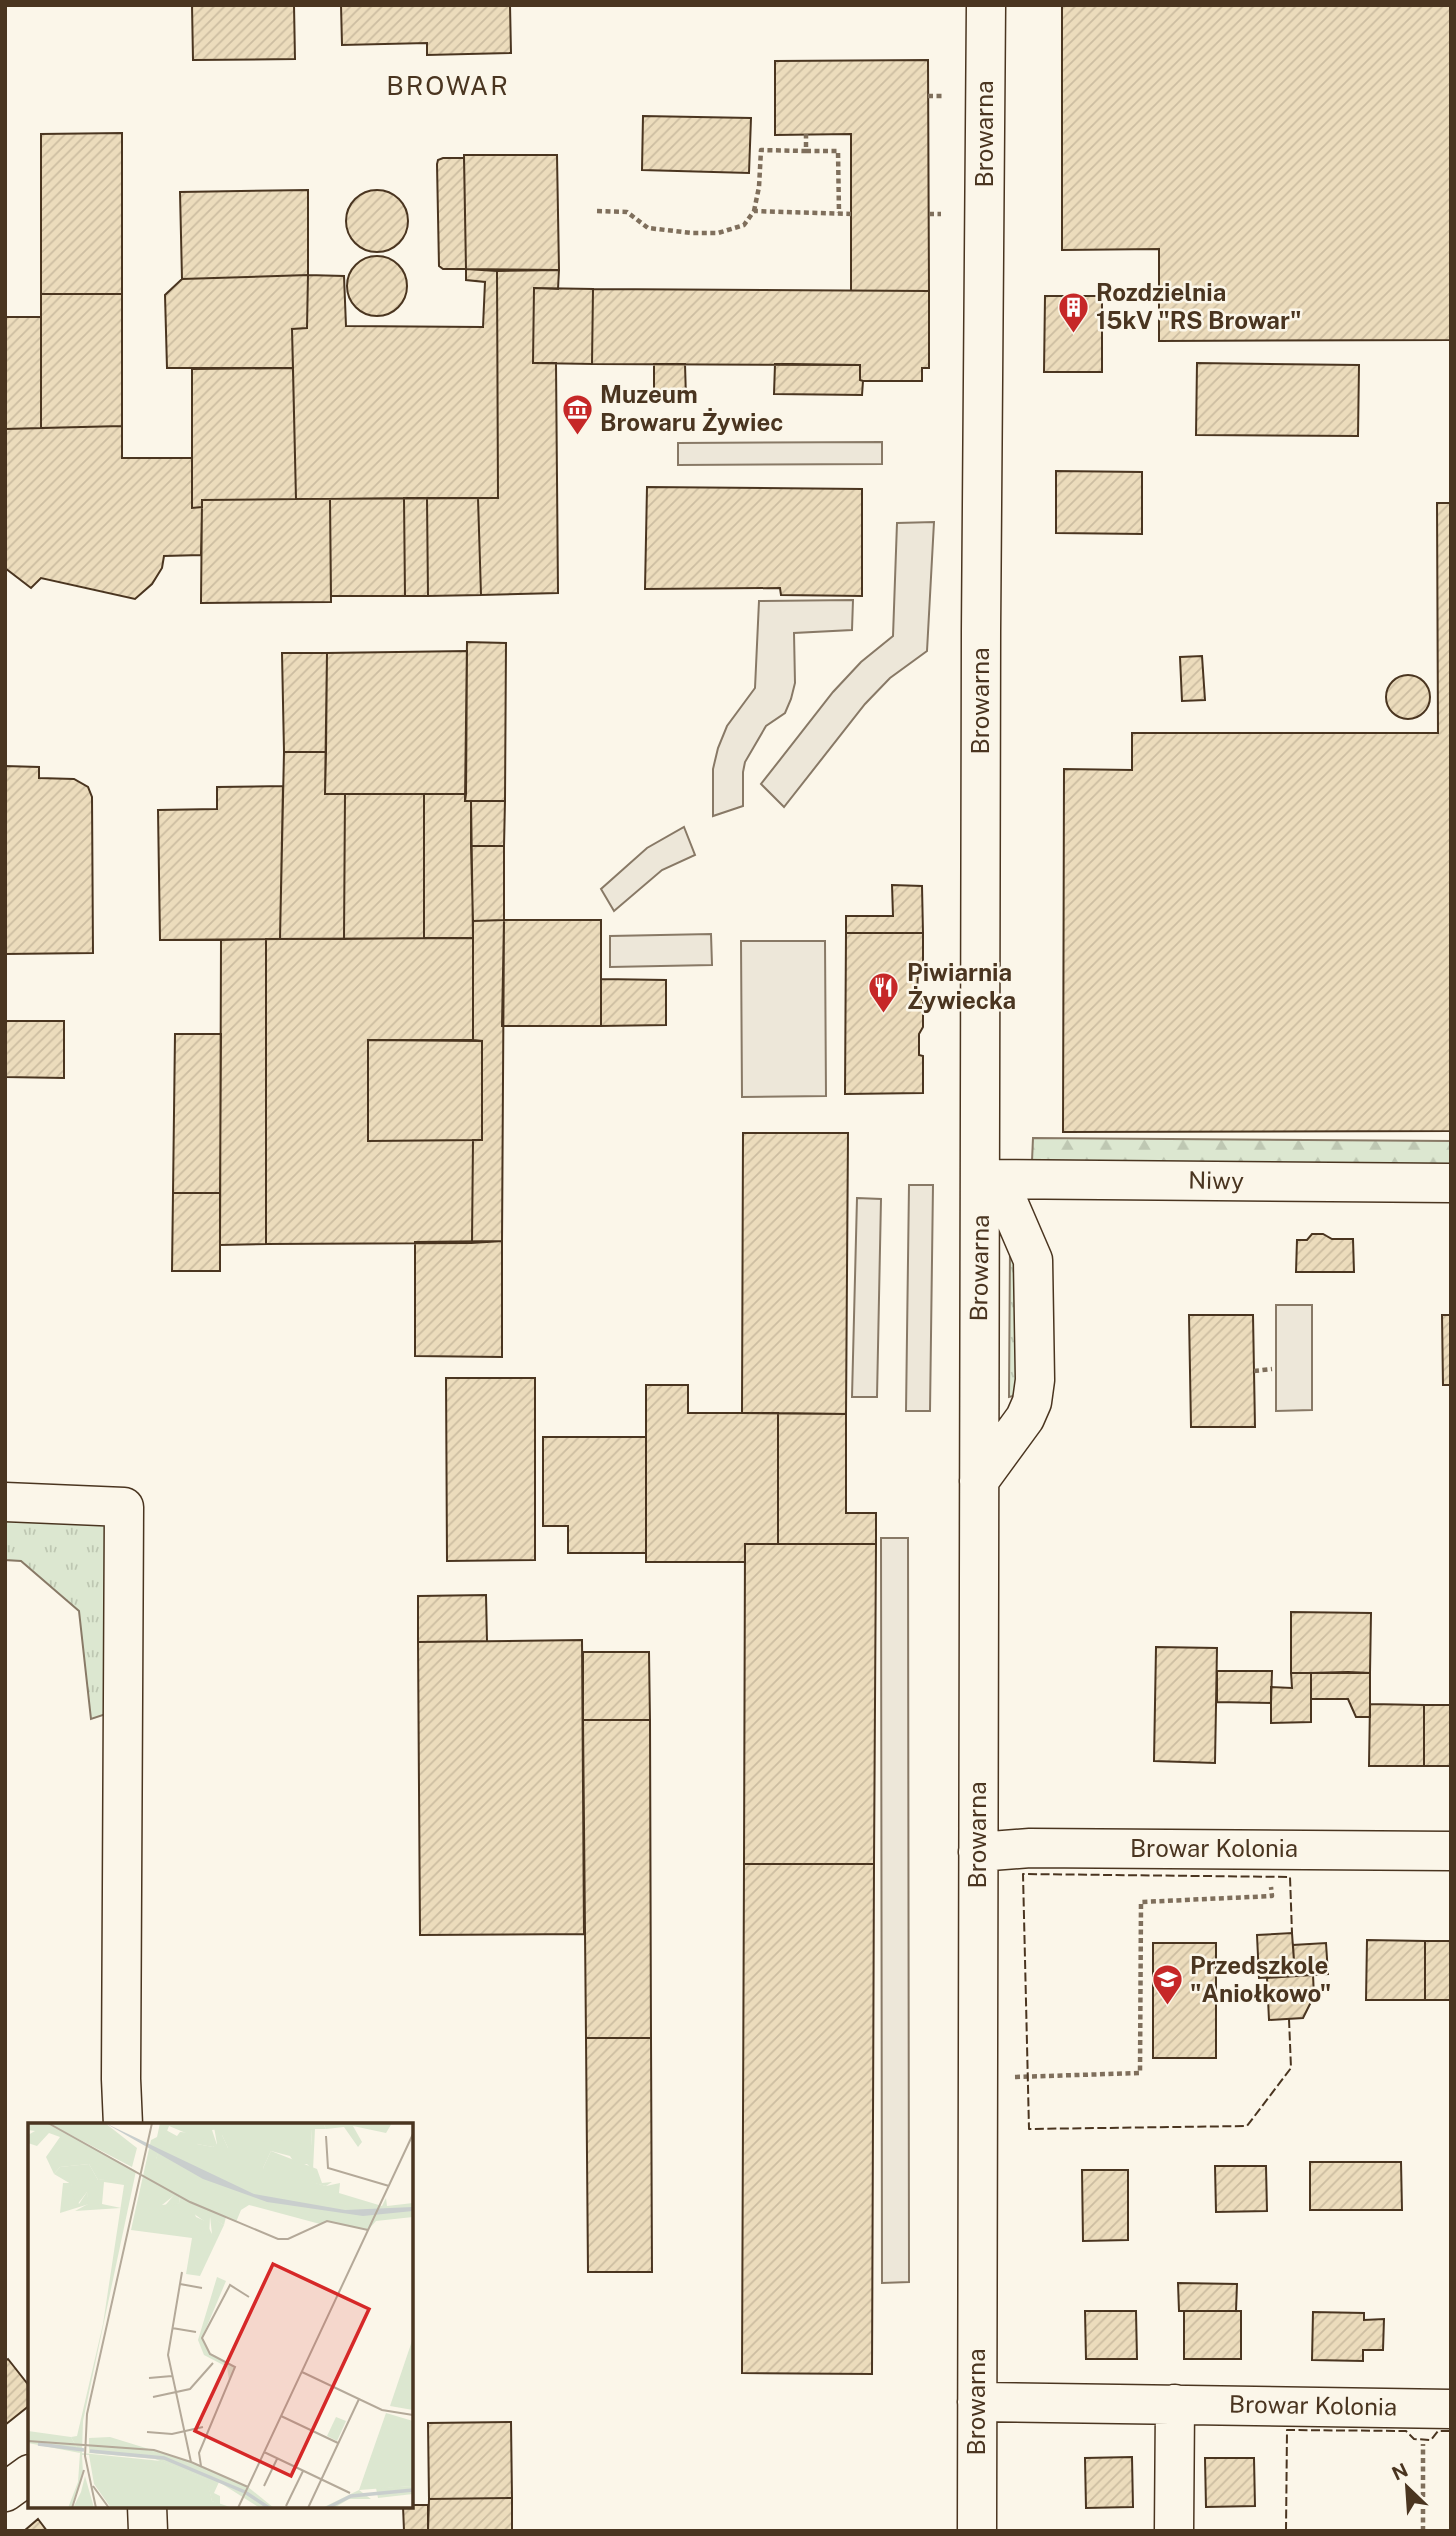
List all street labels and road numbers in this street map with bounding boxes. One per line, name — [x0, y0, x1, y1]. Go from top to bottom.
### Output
street label: Browarna — [970, 81, 998, 187]
street label: Browarna — [966, 648, 994, 754]
street label: Niwy — [1188, 1166, 1244, 1194]
street label: Browarna — [964, 1214, 994, 1322]
street label: Browarna — [963, 1782, 991, 1888]
street label: Browar Kolonia — [1130, 1834, 1298, 1862]
street label: Browarna — [962, 2349, 990, 2455]
street label: Browar Kolonia — [1229, 2390, 1397, 2420]

